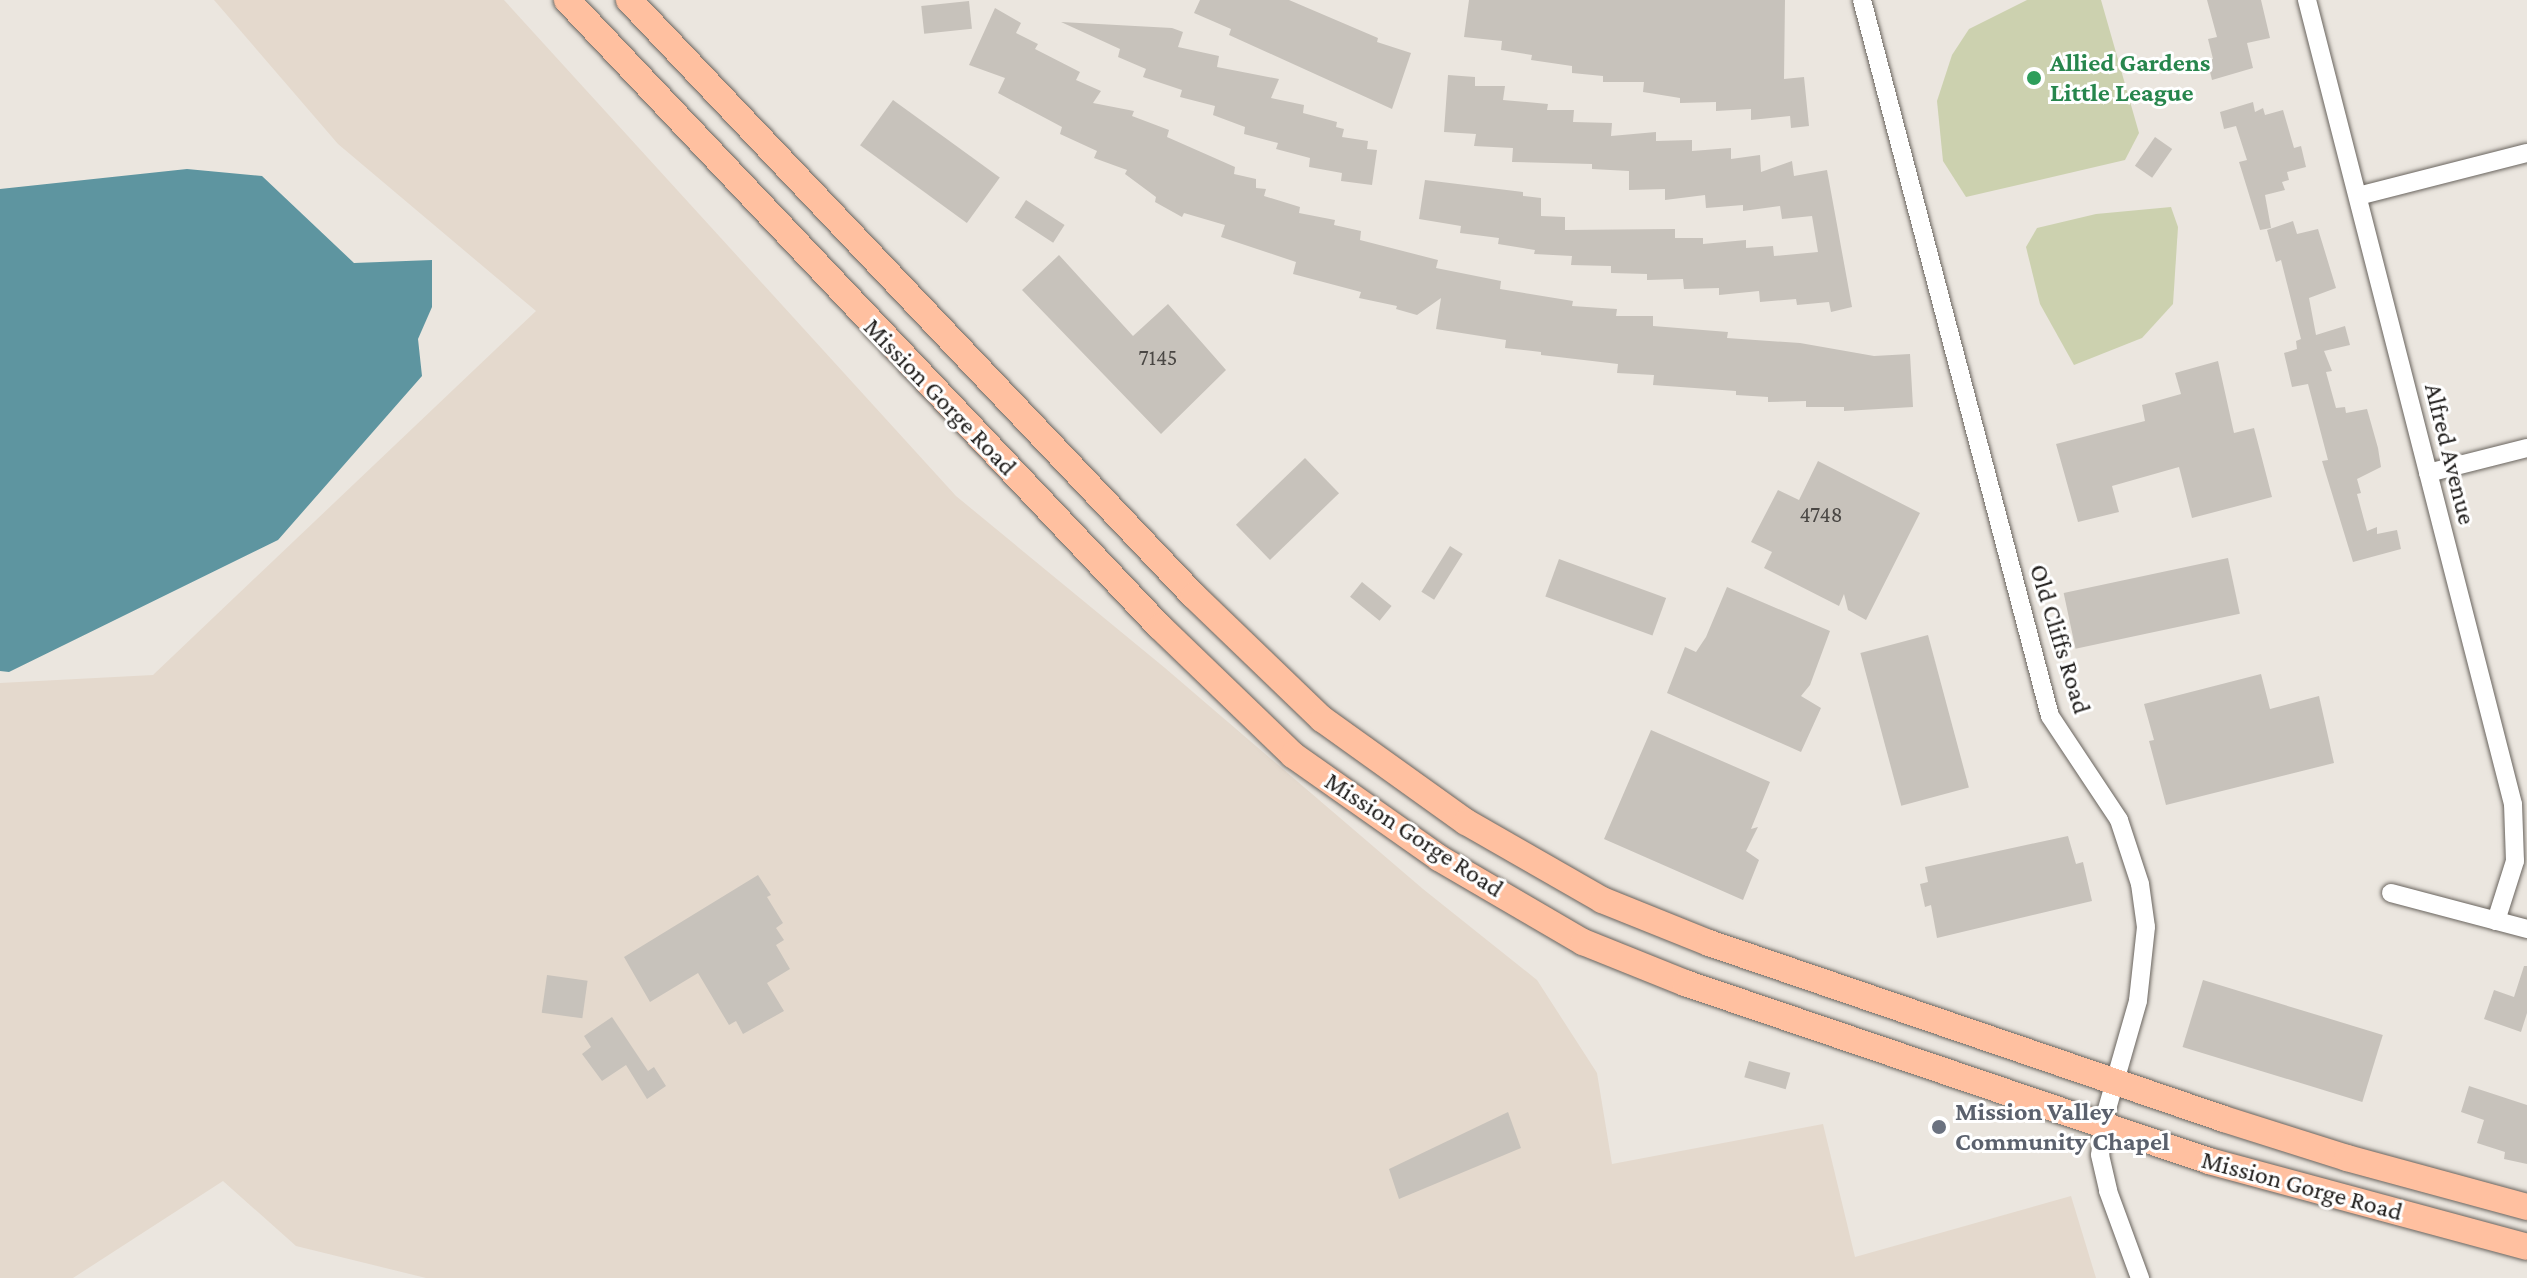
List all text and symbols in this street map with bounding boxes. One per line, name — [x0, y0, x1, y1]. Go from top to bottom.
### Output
place label: Allied Gardens Little League — [2050, 47, 2210, 108]
marker: Allied Gardens Little League — [2025, 69, 2043, 87]
street label: Mission Gorge Road — [857, 312, 1023, 482]
house number: 7145 — [1139, 345, 1177, 371]
street label: Alfred Avenue — [2417, 380, 2483, 528]
house number: 4748 — [1799, 502, 1843, 528]
street label: Old Cliffs Road — [2022, 560, 2098, 718]
street label: Mission Gorge Road — [1319, 766, 1509, 904]
place label: Mission Valley Community Chapel — [1955, 1096, 2170, 1158]
marker: Mission Valley Community Chapel — [1930, 1118, 1948, 1136]
street label: Mission Gorge Road — [2198, 1144, 2406, 1228]

